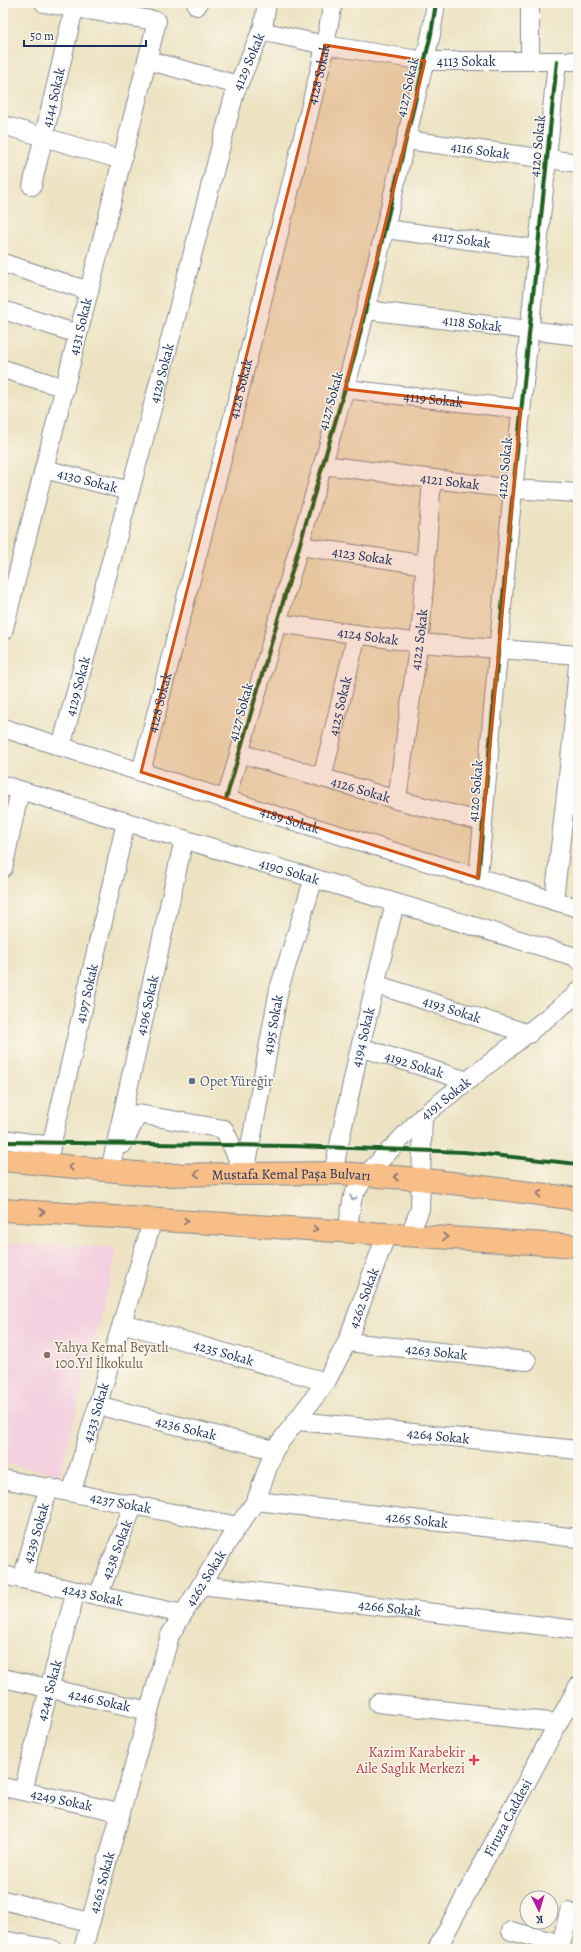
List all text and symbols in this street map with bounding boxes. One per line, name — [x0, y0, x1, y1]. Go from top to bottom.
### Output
scale bar — [24, 22, 146, 48]
text: 50 m — [30, 28, 54, 44]
street label: 4129 Sokak — [228, 30, 269, 94]
street label: 4128 Sokak — [302, 42, 335, 107]
street label: 4113 Sokak — [437, 52, 496, 71]
street label: 4127 Sokak — [391, 55, 424, 119]
street label: 4144 Sokak — [37, 66, 70, 129]
street label: 4120 Sokak — [525, 114, 550, 178]
street label: 4116 Sokak — [450, 137, 511, 164]
street label: 4117 Sokak — [431, 226, 492, 253]
street label: 4131 Sokak — [64, 296, 97, 358]
street label: 4118 Sokak — [441, 310, 503, 337]
street label: 4129 Sokak — [145, 341, 179, 405]
street label: 4128 Sokak — [224, 356, 257, 421]
street label: 4127 Sokak — [313, 369, 348, 433]
street label: 4119 Sokak — [403, 387, 464, 412]
street label: 4120 Sokak — [492, 436, 517, 500]
street label: 4130 Sokak — [55, 464, 120, 497]
street label: 4121 Sokak — [419, 468, 481, 495]
street label: 4123 Sokak — [331, 542, 394, 570]
street label: 4122 Sokak — [406, 608, 432, 671]
street label: 4124 Sokak — [336, 623, 400, 650]
street label: 4129 Sokak — [61, 654, 95, 718]
street label: 4128 Sokak — [143, 670, 177, 735]
street label: 4125 Sokak — [324, 674, 356, 738]
street label: 4127 Sokak — [223, 680, 258, 744]
street label: 4120 Sokak — [463, 759, 488, 823]
street label: 4126 Sokak — [328, 772, 393, 808]
street label: 4189 Sokak — [257, 802, 322, 838]
street label: 4190 Sokak — [257, 853, 322, 889]
street label: 4197 Sokak — [71, 962, 103, 1025]
street label: 4196 Sokak — [131, 973, 163, 1037]
street label: 4193 Sokak — [420, 991, 484, 1028]
street label: 4195 Sokak — [258, 993, 288, 1056]
street label: 4194 Sokak — [347, 1005, 379, 1069]
street label: 4192 Sokak — [382, 1046, 446, 1083]
place label: Opet Yüreğir — [200, 1072, 274, 1091]
street label: 4191 Sokak — [417, 1073, 475, 1124]
marker: Opet Yüreğir — [187, 1076, 197, 1086]
one-way arrow — [68, 1162, 74, 1171]
street label: Mustafa Kemal Paşa Bulvarı — [212, 1164, 371, 1185]
one-way arrow — [194, 1170, 200, 1178]
one-way arrow — [393, 1173, 399, 1182]
one-way arrow — [536, 1190, 542, 1199]
one-way arrow — [349, 1195, 358, 1202]
one-way arrow — [39, 1208, 45, 1217]
one-way arrow — [183, 1217, 189, 1226]
one-way arrow — [312, 1225, 318, 1233]
one-way arrow — [442, 1232, 448, 1241]
street label: 4262 Sokak — [344, 1265, 383, 1331]
street label: 4235 Sokak — [191, 1335, 256, 1371]
place label: Yahya Kemal Beyatlı 100.Yıl İlkokulu — [54, 1338, 169, 1373]
street label: 4263 Sokak — [404, 1339, 469, 1365]
marker: Yahya Kemal Beyatlı 100.Yıl İlkokulu — [42, 1350, 52, 1360]
street label: 4233 Sokak — [78, 1380, 114, 1445]
street label: 4236 Sokak — [153, 1411, 219, 1445]
street label: 4264 Sokak — [406, 1423, 470, 1449]
street label: 4237 Sokak — [88, 1488, 153, 1518]
street label: 4239 Sokak — [18, 1500, 54, 1566]
street label: 4265 Sokak — [385, 1507, 449, 1533]
street label: 4238 Sokak — [96, 1517, 137, 1582]
street label: 4262 Sokak — [181, 1546, 231, 1610]
street label: 4243 Sokak — [60, 1579, 125, 1611]
street label: 4266 Sokak — [357, 1595, 422, 1621]
street label: 4244 Sokak — [32, 1658, 67, 1723]
street label: 4246 Sokak — [67, 1684, 132, 1717]
place label: Kazim Karabekir Aile Saglık Merkezi — [355, 1743, 466, 1778]
marker: Kazim Karabekir Aile Saglık Merkezi — [468, 1754, 480, 1766]
street label: Firuza Caddesi — [479, 1776, 537, 1860]
street label: 4249 Sokak — [29, 1784, 94, 1816]
street label: 4262 Sokak — [84, 1850, 120, 1916]
north arrow — [519, 1890, 559, 1930]
text: K — [535, 1912, 544, 1927]

